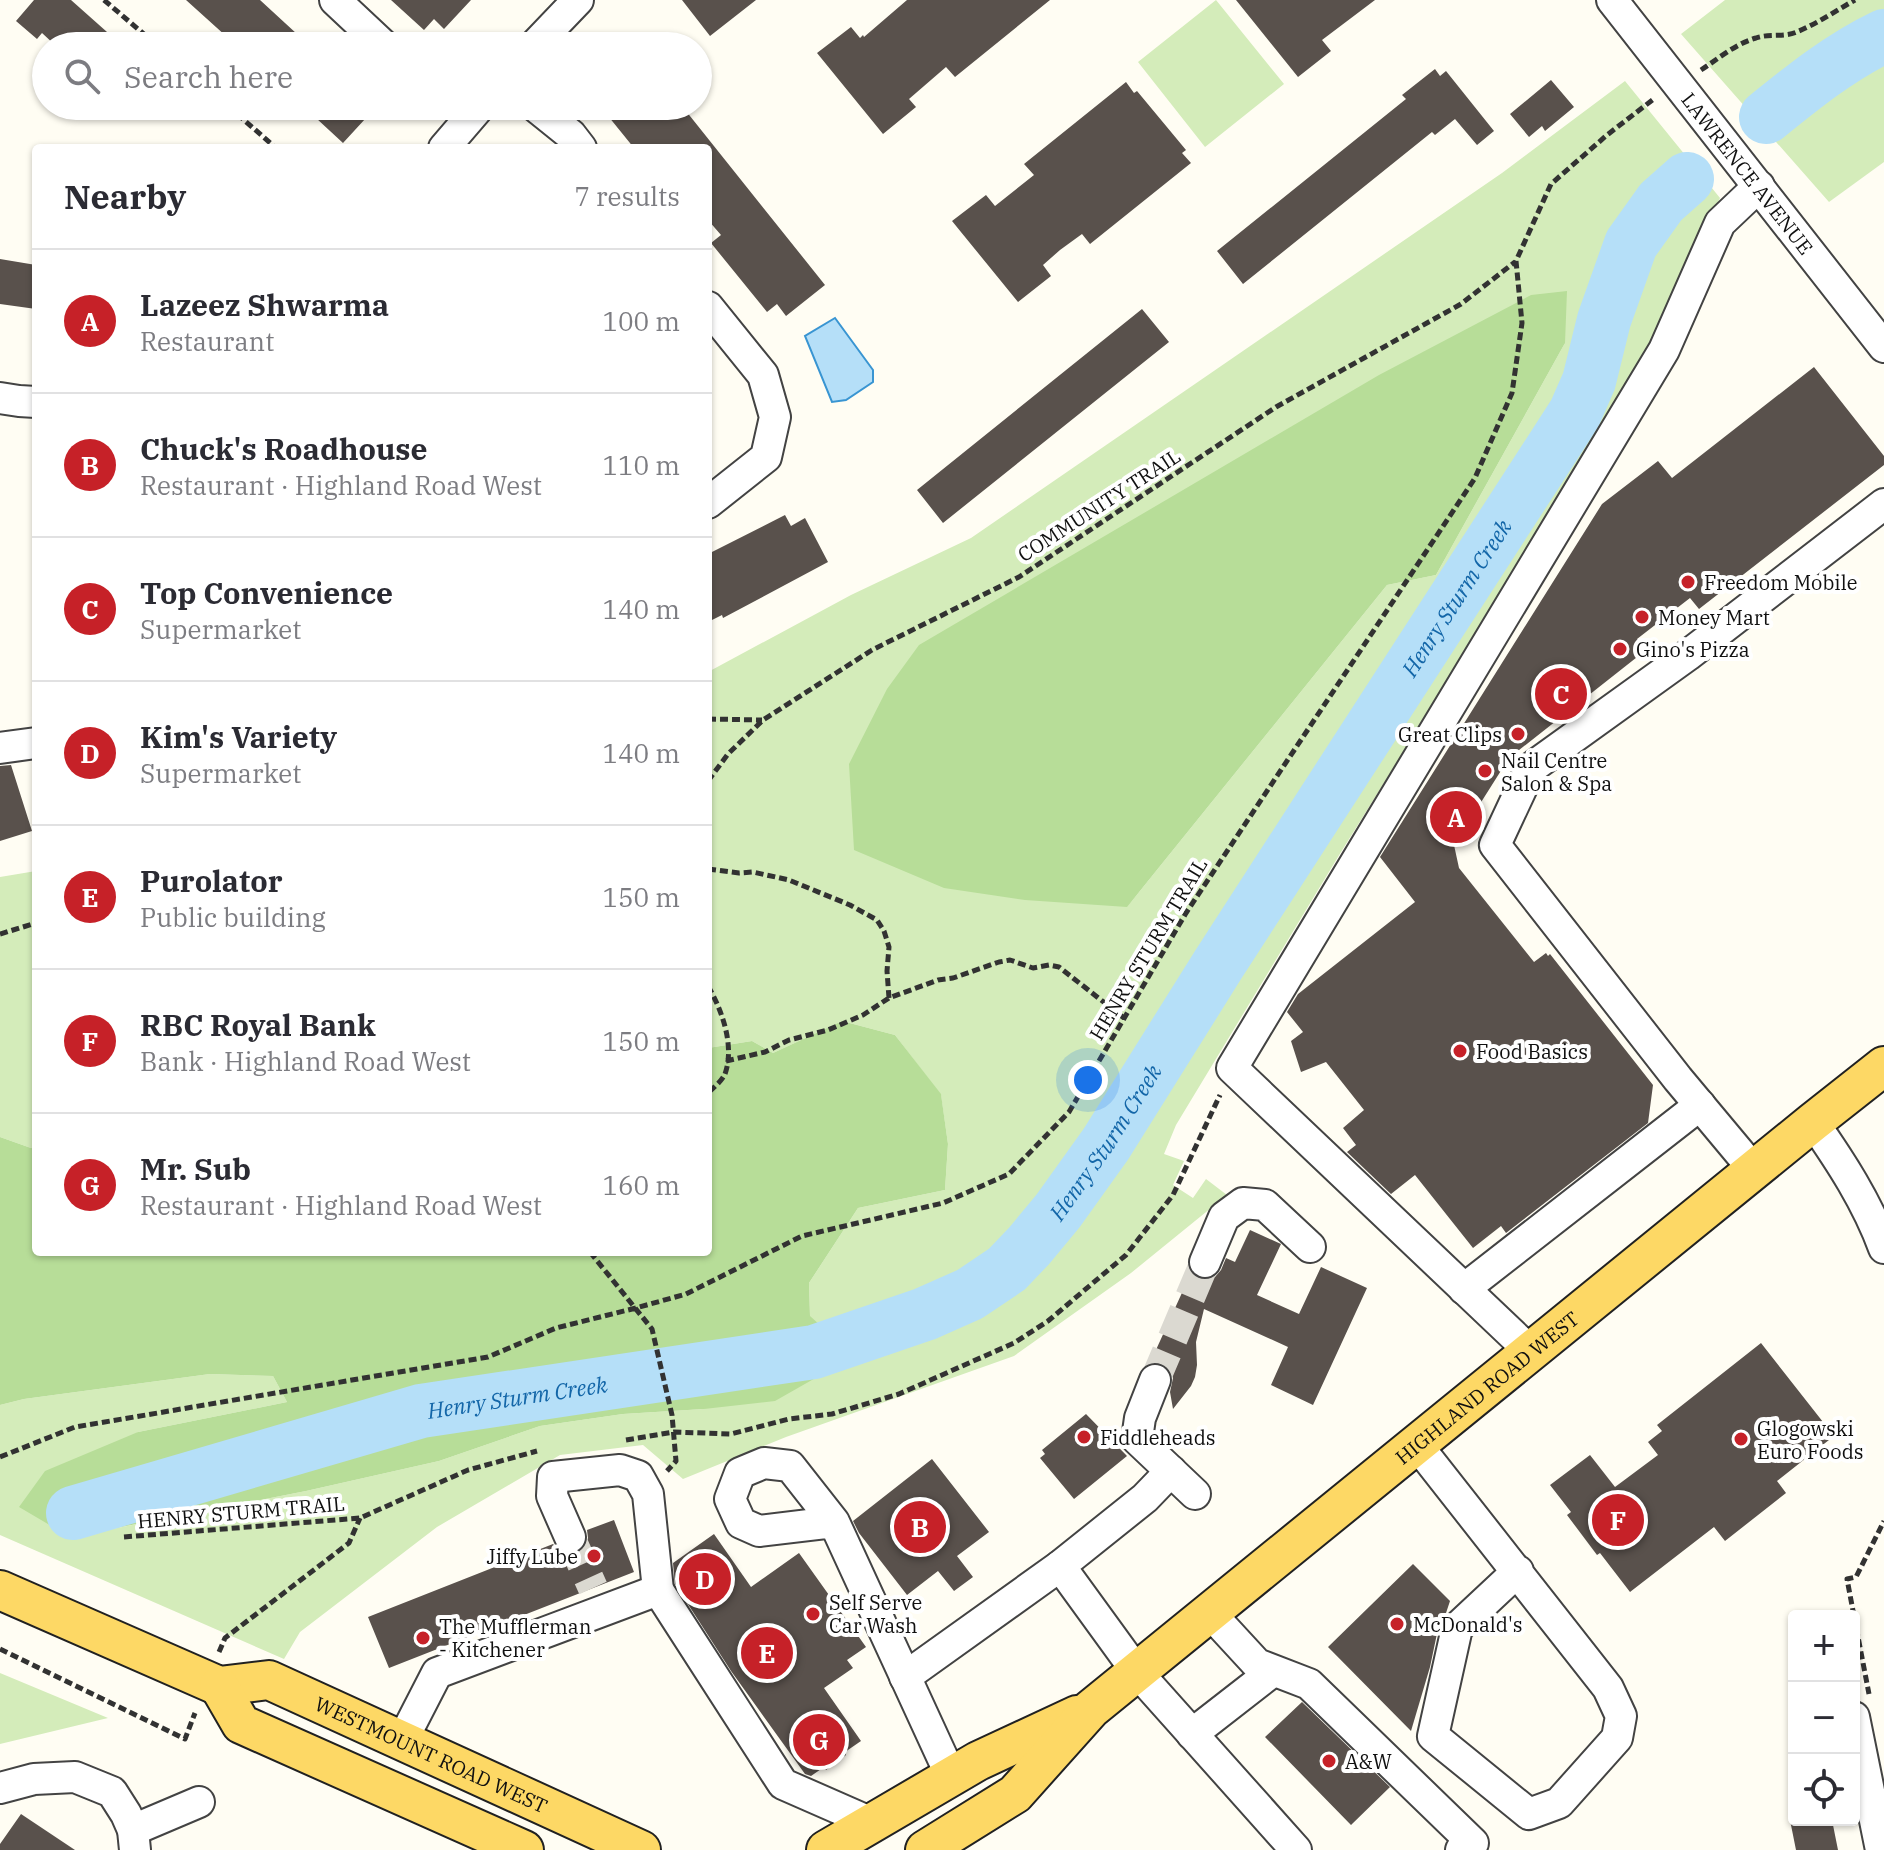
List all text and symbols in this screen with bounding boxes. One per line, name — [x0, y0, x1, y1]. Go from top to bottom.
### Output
search box — [32, 32, 712, 120]
icon: search — [60, 54, 104, 98]
text: Search here — [124, 57, 293, 96]
street label: LAWRENCE AVENUE — [1676, 87, 1820, 260]
text: Nearby — [64, 174, 186, 218]
text: 7 results — [574, 179, 680, 213]
text: Lazeez Shwarma — [140, 285, 389, 324]
text: A — [81, 304, 99, 338]
text: 100 m — [602, 304, 680, 338]
text: Restaurant — [140, 324, 274, 358]
text: Chuck's Roadhouse — [140, 429, 428, 468]
street label: COMMUNITY TRAIL — [1012, 442, 1186, 568]
text: B — [81, 448, 99, 482]
text: 110 m — [602, 448, 680, 482]
text: Restaurant · Highland Road West — [140, 468, 542, 502]
water label: Henry Sturm Creek — [1394, 513, 1517, 682]
place label: Freedom Mobile — [1704, 569, 1857, 596]
text: Top Convenience — [140, 573, 393, 612]
marker: Freedom Mobile — [1679, 573, 1697, 591]
text: C — [81, 592, 99, 626]
text: 140 m — [602, 592, 680, 626]
place label: Money Mart — [1658, 604, 1770, 631]
marker: Money Mart — [1633, 608, 1651, 626]
text: Supermarket — [140, 612, 301, 646]
place label: Gino's Pizza — [1636, 636, 1750, 663]
marker: Gino's Pizza — [1611, 640, 1629, 658]
pin: C — [1535, 664, 1587, 724]
text: Kim's Variety — [140, 717, 337, 756]
place label: Great Clips — [1398, 721, 1502, 748]
marker: Great Clips — [1509, 725, 1527, 743]
text: D — [80, 736, 100, 770]
text: 140 m — [602, 736, 680, 770]
place label: Nail Centre Salon & Spa — [1501, 747, 1612, 797]
text: Supermarket — [140, 756, 301, 790]
marker: Nail Centre Salon & Spa — [1476, 762, 1494, 780]
pin: A — [1430, 787, 1482, 847]
street label: HENRY STURM TRAIL — [1083, 853, 1213, 1045]
text: Purolator — [140, 861, 282, 900]
text: E — [81, 880, 99, 914]
text: 150 m — [602, 880, 680, 914]
text: Public building — [140, 900, 326, 934]
text: RBC Royal Bank — [140, 1005, 376, 1044]
text: F — [82, 1024, 98, 1058]
text: 150 m — [602, 1024, 680, 1058]
place label: Food Basics — [1476, 1038, 1588, 1065]
marker: Food Basics — [1451, 1042, 1469, 1060]
text: Bank · Highland Road West — [140, 1044, 471, 1078]
water label: Henry Sturm Creek — [1041, 1058, 1167, 1226]
your location — [1068, 1060, 1108, 1100]
text: Mr. Sub — [140, 1149, 251, 1188]
text: G — [80, 1168, 100, 1202]
text: 160 m — [602, 1168, 680, 1202]
text: Restaurant · Highland Road West — [140, 1188, 542, 1222]
street label: HIGHLAND ROAD WEST — [1389, 1304, 1584, 1470]
water label: Henry Sturm Creek — [424, 1369, 610, 1425]
place label: Glogowski Euro Foods — [1757, 1415, 1864, 1465]
place label: Fiddleheads — [1100, 1424, 1216, 1451]
marker: Fiddleheads — [1075, 1428, 1093, 1446]
marker: Glogowski Euro Foods — [1732, 1430, 1750, 1448]
street label: HENRY STURM TRAIL — [136, 1489, 346, 1535]
pin: F — [1592, 1490, 1644, 1550]
pin: B — [894, 1497, 946, 1557]
place label: Jiffy Lube — [487, 1543, 578, 1570]
marker: Jiffy Lube — [585, 1547, 603, 1565]
pin: D — [679, 1549, 731, 1609]
place label: Self Serve Car Wash — [829, 1589, 922, 1639]
marker: Self Serve Car Wash — [804, 1605, 822, 1623]
map controls — [1788, 1610, 1860, 1826]
button: + — [1788, 1610, 1860, 1682]
place label: McDonald's — [1413, 1611, 1523, 1638]
place label: The Mufflerman - Kitchener — [439, 1613, 592, 1663]
marker: McDonald's — [1388, 1615, 1406, 1633]
pin: E — [741, 1623, 793, 1683]
marker: The Mufflerman - Kitchener — [414, 1629, 432, 1647]
button: − — [1788, 1682, 1860, 1754]
street label: WESTMOUNT ROAD WEST — [311, 1689, 552, 1819]
pin: G — [793, 1710, 845, 1770]
place label: A&W — [1345, 1748, 1392, 1775]
marker: A&W — [1320, 1752, 1338, 1770]
button: locate — [1788, 1754, 1860, 1826]

